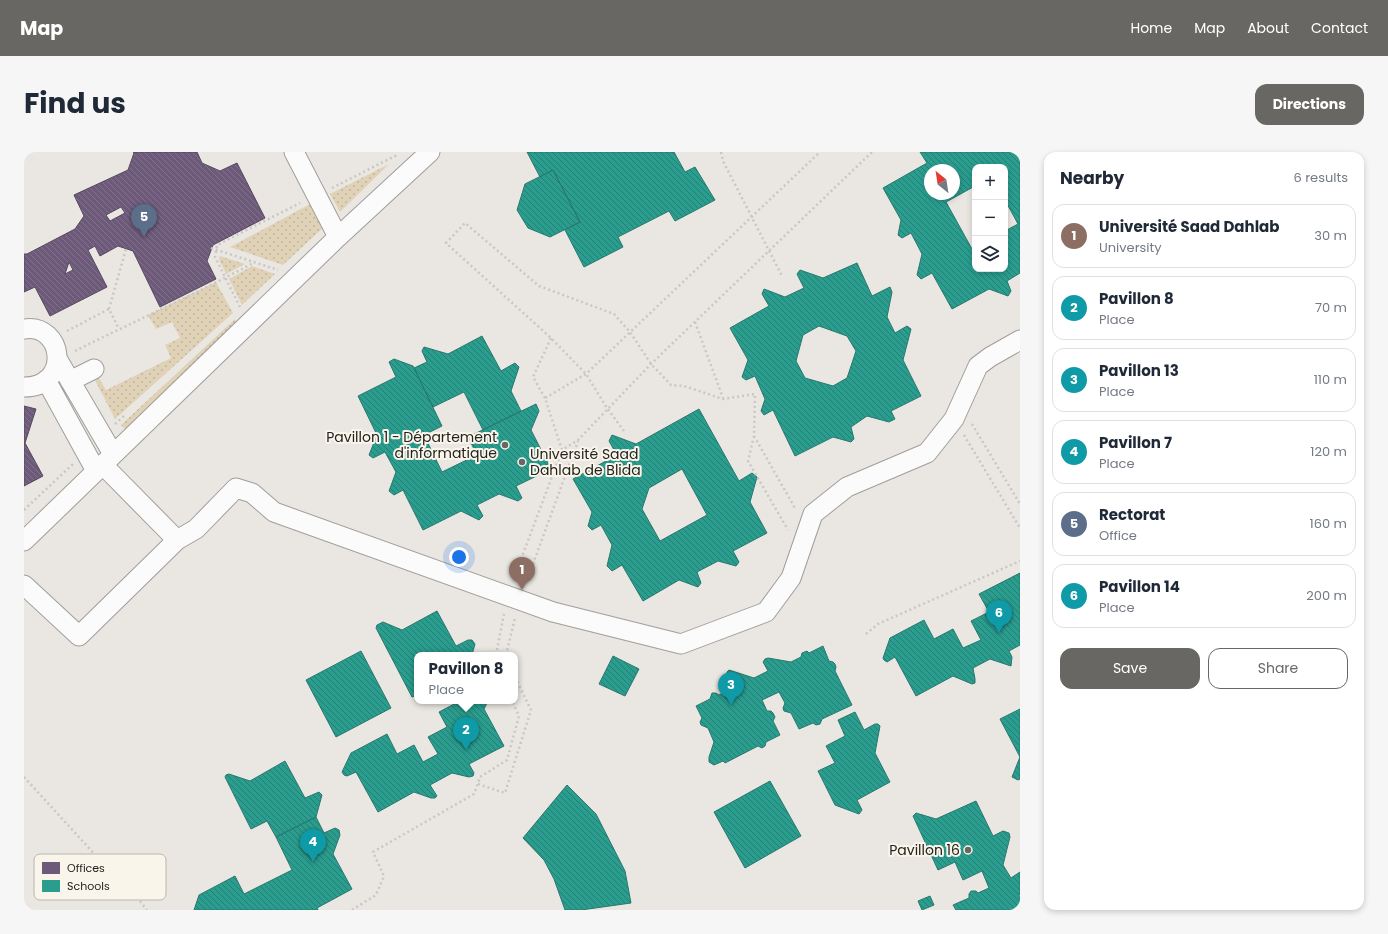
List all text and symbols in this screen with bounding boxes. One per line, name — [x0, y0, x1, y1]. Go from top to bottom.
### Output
text: Map — [20, 15, 63, 42]
text: Home — [1130, 18, 1172, 38]
text: Map — [1194, 18, 1225, 38]
text: About — [1247, 18, 1289, 38]
text: Contact — [1311, 18, 1368, 38]
text: Find us — [24, 84, 126, 123]
button: Directions — [1255, 84, 1364, 125]
north arrow — [924, 164, 960, 200]
map controls — [972, 164, 1008, 272]
button: + — [972, 164, 1008, 200]
text: Nearby — [1060, 166, 1124, 190]
text: 6 results — [1294, 168, 1348, 187]
button: − — [972, 200, 1008, 236]
pin: 5 — [131, 204, 157, 237]
text: Université Saad Dahlab — [1099, 216, 1279, 237]
text: 1 — [1072, 226, 1076, 245]
text: 30 m — [1314, 226, 1347, 245]
button: layers — [972, 236, 1008, 272]
text: University — [1099, 238, 1162, 257]
text: Pavillon 8 — [1099, 288, 1174, 309]
text: 2 — [1070, 298, 1078, 317]
text: 70 m — [1315, 298, 1347, 317]
text: Place — [1099, 310, 1134, 329]
text: Pavillon 13 — [1099, 360, 1179, 381]
text: 3 — [1070, 370, 1078, 389]
text: 110 m — [1314, 370, 1347, 389]
text: Place — [1099, 382, 1134, 401]
place label: Pavillon 1 - Département d'informatique — [326, 427, 497, 463]
text: Pavillon 7 — [1099, 432, 1172, 453]
marker: Pavillon 1 - Département d'informatique — [500, 440, 510, 450]
text: 4 — [1070, 442, 1078, 461]
text: 120 m — [1310, 442, 1347, 461]
place label: Université Saad Dahlab de Blida — [530, 444, 641, 480]
text: Place — [1099, 454, 1134, 473]
marker: Université Saad Dahlab de Blida — [517, 457, 527, 467]
text: Rectorat — [1099, 504, 1165, 525]
text: 5 — [1070, 514, 1078, 533]
text: 160 m — [1310, 514, 1347, 533]
text: Office — [1099, 526, 1137, 545]
your location — [449, 547, 469, 567]
pin: 1 — [509, 557, 535, 590]
text: Pavillon 14 — [1099, 576, 1180, 597]
text: 6 — [1070, 586, 1078, 605]
text: 200 m — [1306, 586, 1347, 605]
text: Place — [1099, 598, 1134, 617]
pin: 6 — [986, 600, 1012, 633]
button: Save — [1060, 648, 1200, 689]
button: Share — [1208, 648, 1348, 689]
popup — [414, 652, 518, 704]
text: Pavillon 8 — [429, 658, 503, 679]
pin: 3 — [718, 672, 744, 705]
text: Place — [429, 680, 464, 699]
pin: 2 — [453, 717, 479, 750]
pin: 4 — [300, 829, 326, 862]
place label: Pavillon 16 — [889, 840, 960, 860]
marker: Pavillon 16 — [963, 845, 973, 855]
legend — [34, 854, 166, 900]
text: Offices — [67, 860, 105, 876]
text: Schools — [67, 878, 110, 894]

